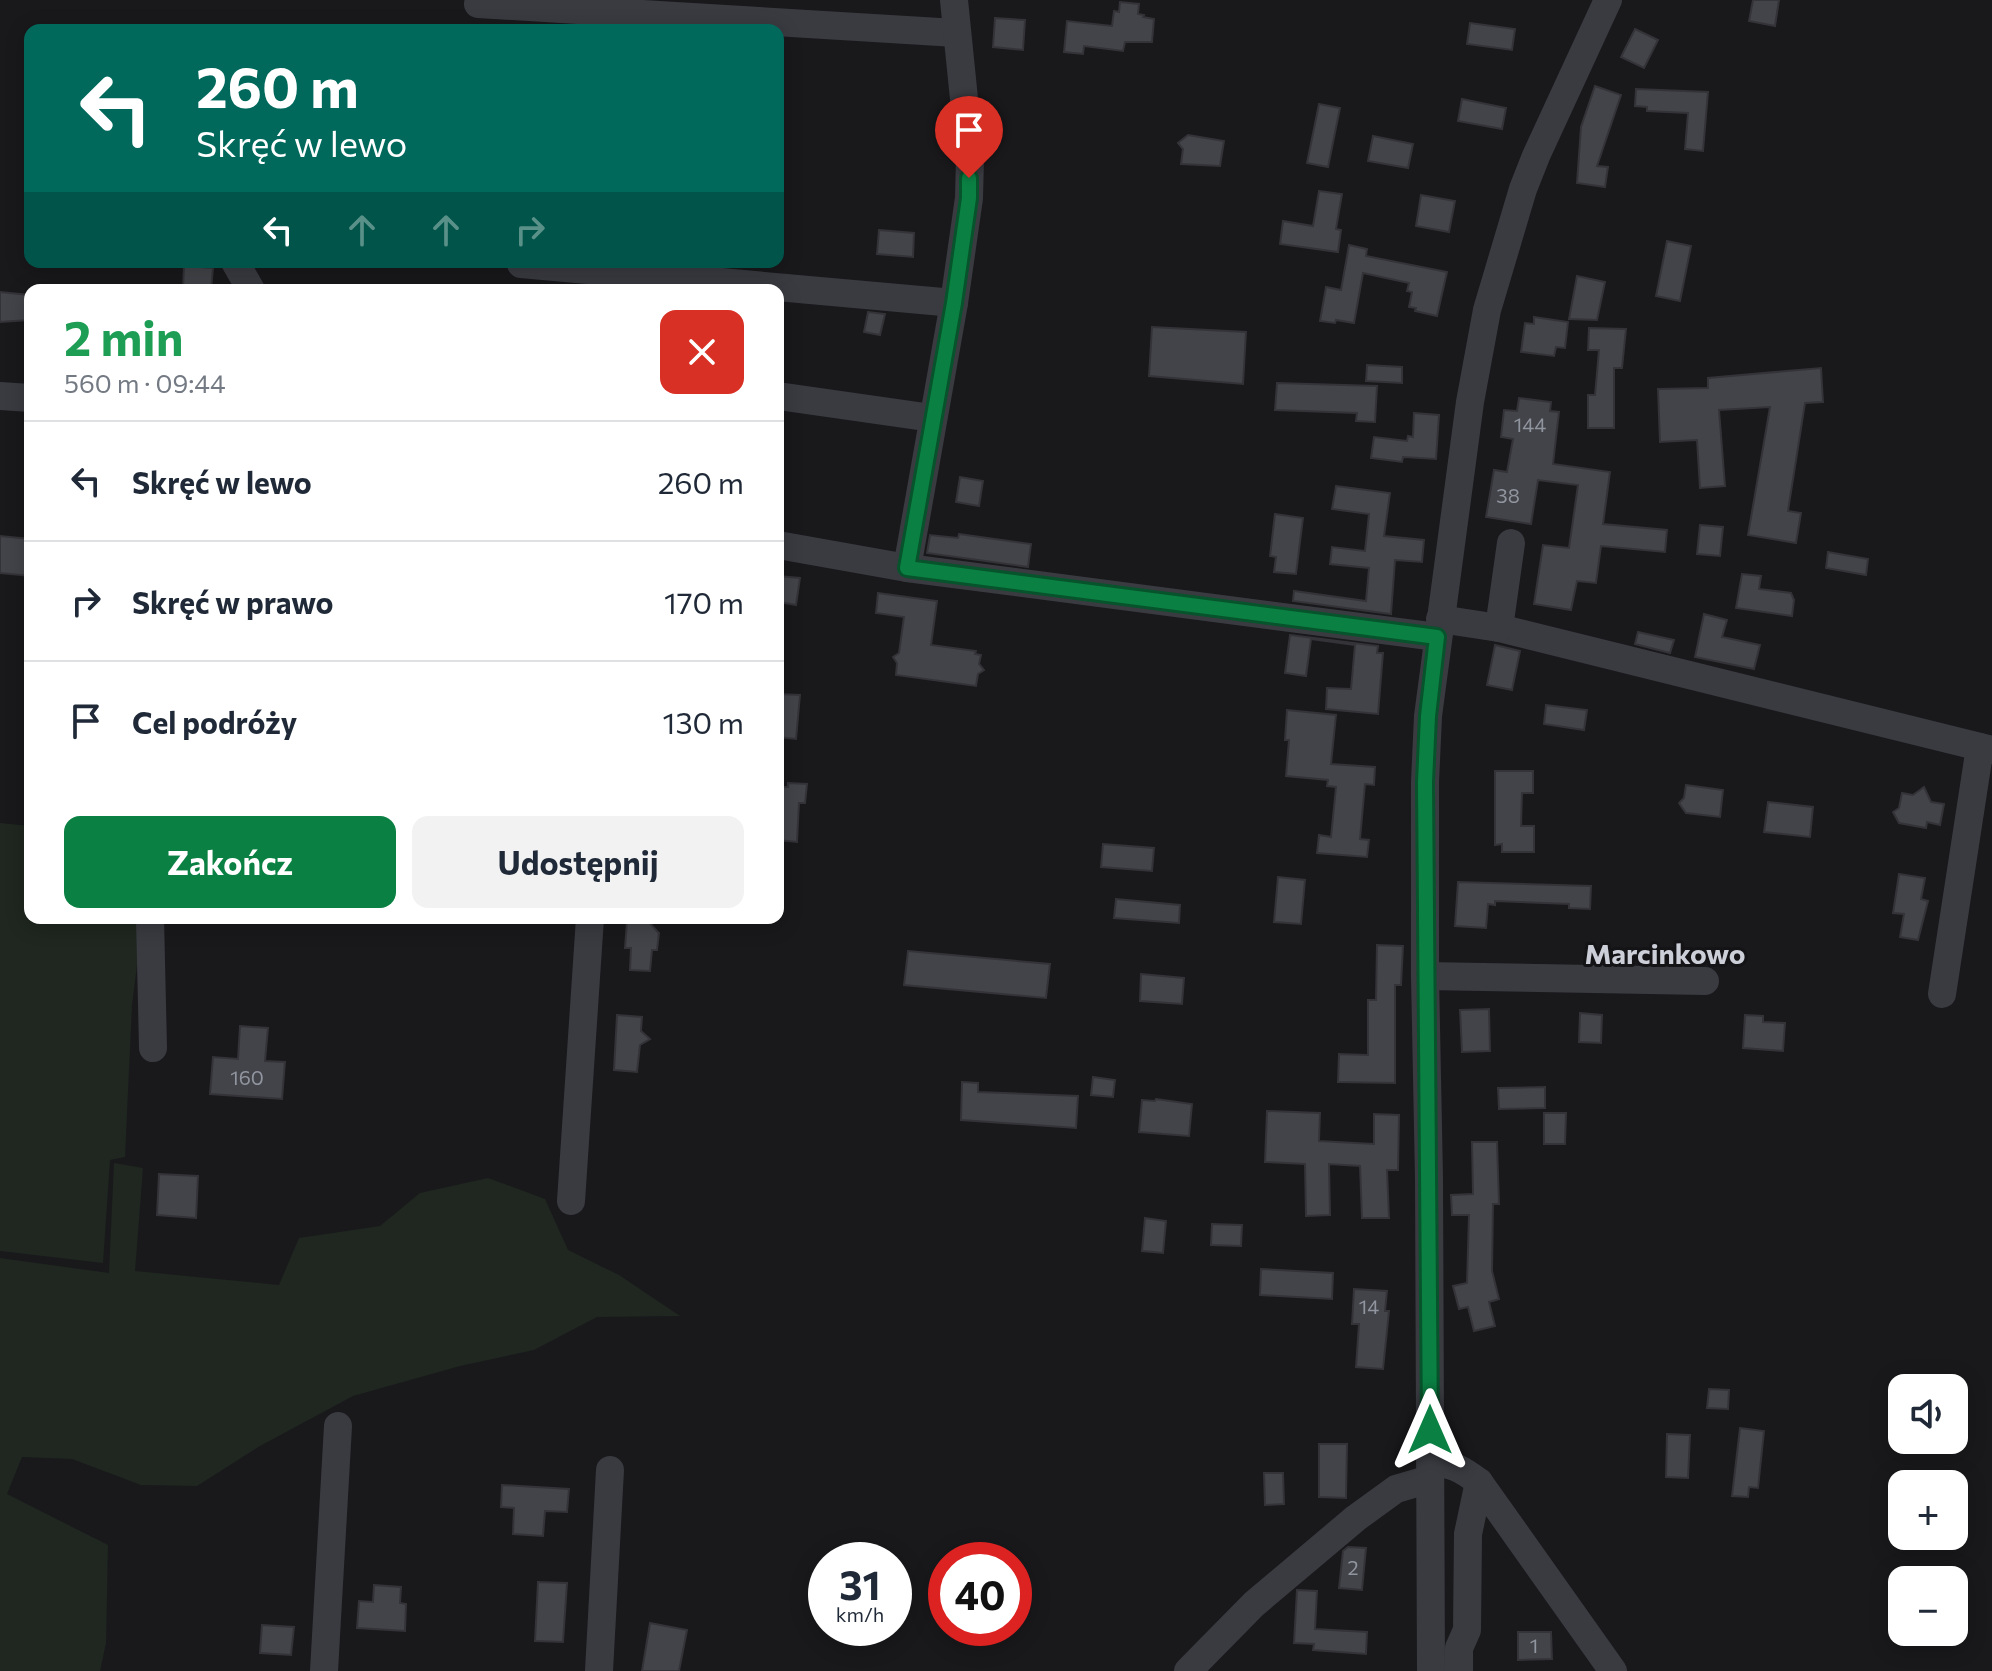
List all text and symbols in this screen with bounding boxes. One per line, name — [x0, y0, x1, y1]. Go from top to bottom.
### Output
text: 260 m — [196, 51, 359, 120]
icon: left — [64, 56, 168, 160]
pin — [935, 96, 1003, 178]
icon: arrive — [947, 108, 991, 152]
text: Skręć w lewo — [196, 120, 407, 164]
icon: left — [256, 208, 300, 252]
icon: ahead — [340, 208, 384, 252]
icon: ahead — [424, 208, 468, 252]
icon: right — [508, 208, 552, 252]
text: 2 min — [64, 307, 184, 366]
button: close — [660, 310, 744, 394]
text: 560 m · 09:44 — [64, 367, 226, 398]
house number: 144 — [1514, 412, 1546, 436]
icon: left — [64, 459, 108, 503]
text: Skręć w lewo — [132, 463, 312, 500]
text: 260 m — [658, 463, 744, 500]
house number: 38 — [1496, 483, 1520, 507]
icon: right — [64, 579, 108, 623]
text: Skręć w prawo — [132, 583, 333, 620]
text: 170 m — [664, 583, 744, 620]
icon: arrive — [64, 699, 108, 743]
text: Cel podróży — [132, 703, 297, 740]
text: 130 m — [663, 703, 744, 740]
button: Zakończ — [64, 816, 396, 908]
button: Udostępnij — [412, 816, 744, 908]
district label: Marcinkowo — [1584, 936, 1746, 970]
house number: 160 — [230, 1065, 264, 1089]
house number: 14 — [1359, 1294, 1379, 1318]
map controls — [1888, 1374, 1968, 1646]
button: sound — [1888, 1374, 1968, 1454]
position arrow — [1388, 1388, 1472, 1472]
button: + — [1888, 1470, 1968, 1550]
speed limit sign: 40 — [928, 1542, 1032, 1646]
house number: 2 — [1347, 1555, 1359, 1579]
text: 31 — [839, 1559, 881, 1608]
button: − — [1888, 1566, 1968, 1646]
text: km/h — [836, 1602, 884, 1626]
house number: 1 — [1530, 1633, 1538, 1657]

